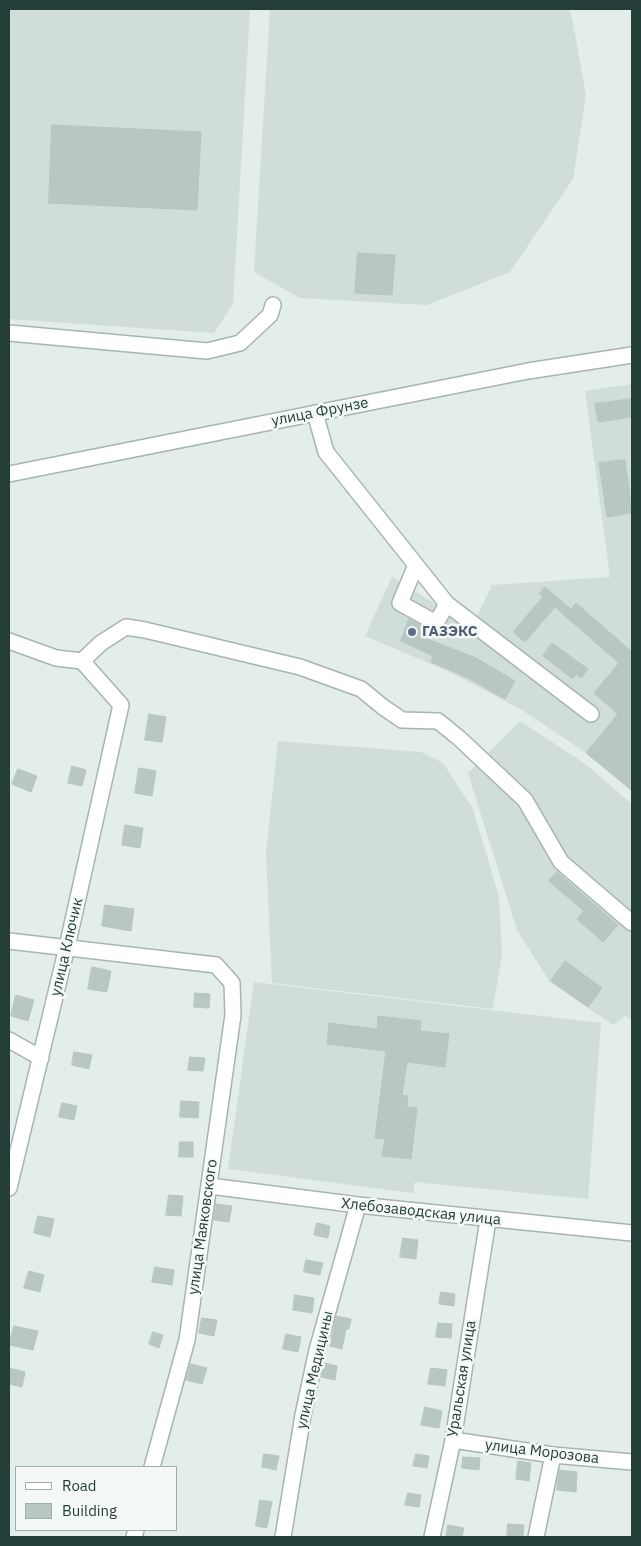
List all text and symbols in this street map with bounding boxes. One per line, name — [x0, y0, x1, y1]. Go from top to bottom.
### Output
street label: улица Фрунзе — [270, 394, 370, 430]
place label: ГАЗЭКС — [422, 623, 478, 641]
marker: ГАЗЭКС — [406, 626, 418, 638]
street label: улица Ключик — [47, 896, 87, 998]
street label: улица Маяковского — [185, 1158, 221, 1296]
street label: Хлебозаводская улица — [340, 1195, 502, 1229]
street label: улица Медицины — [293, 1309, 337, 1431]
street label: Уральская улица — [444, 1319, 480, 1439]
street label: улица Морозова — [484, 1436, 600, 1468]
legend — [15, 1466, 178, 1531]
text: Road — [62, 1476, 97, 1495]
text: Building — [62, 1501, 117, 1520]

